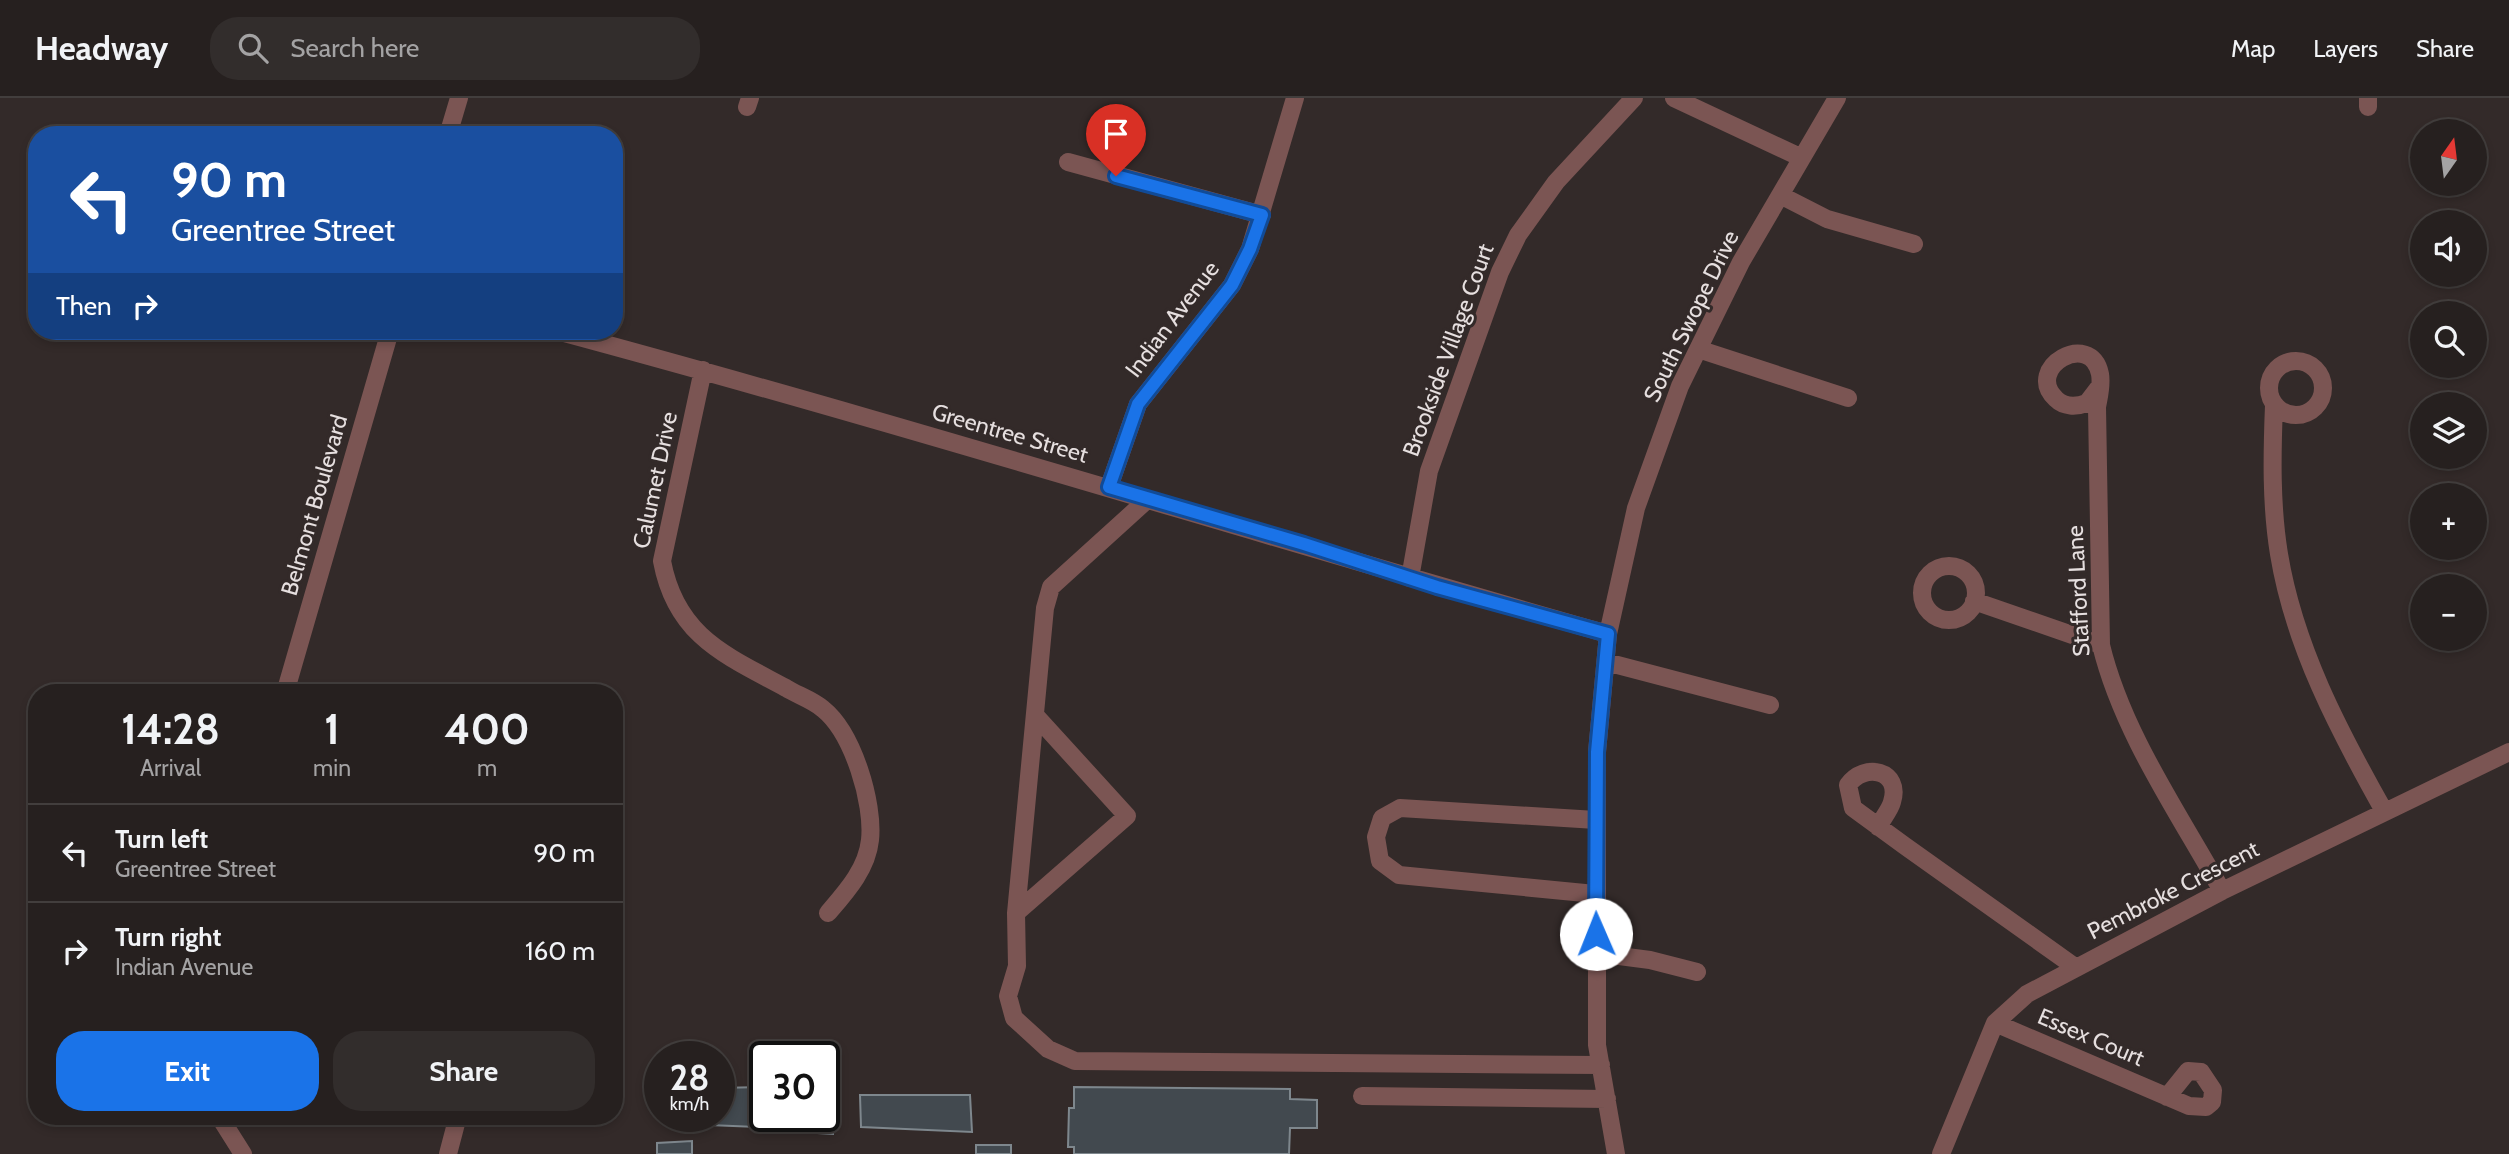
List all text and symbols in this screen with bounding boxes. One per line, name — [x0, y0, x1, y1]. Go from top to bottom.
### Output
search box — [210, 17, 700, 80]
text: Headway — [35, 28, 168, 68]
icon: search — [234, 29, 272, 67]
text: Search here — [290, 32, 419, 64]
text: Map — [2231, 34, 2275, 63]
text: Layers — [2313, 34, 2378, 63]
text: Share — [2416, 34, 2474, 63]
pin — [1086, 104, 1146, 176]
icon: arrive — [1097, 115, 1135, 153]
north arrow — [2410, 119, 2487, 196]
map controls — [2410, 119, 2487, 651]
text: 90 m — [171, 150, 287, 209]
icon: left — [56, 154, 147, 245]
text: Greentree Street — [171, 210, 395, 249]
button: sound — [2410, 210, 2487, 287]
street label: South Swope Drive — [1637, 226, 1745, 406]
street label: Brookside Village Court — [1397, 240, 1500, 460]
street label: Indian Avenue — [1119, 255, 1225, 383]
icon: right — [126, 287, 164, 325]
text: Then — [56, 290, 112, 322]
button: search — [2410, 301, 2487, 378]
button: layers — [2410, 392, 2487, 469]
street label: Greentree Street — [929, 397, 1092, 469]
street label: Calumet Drive — [627, 409, 683, 551]
street label: Belmont Boulevard — [275, 411, 353, 599]
button: + — [2410, 483, 2487, 560]
street label: Stafford Lane — [2061, 524, 2095, 657]
button: − — [2410, 574, 2487, 651]
text: 14:28 — [121, 703, 220, 755]
text: 1 — [324, 703, 340, 755]
text: 400 — [444, 703, 530, 755]
text: Arrival — [140, 754, 201, 782]
text: min — [313, 754, 351, 782]
text: m — [477, 754, 497, 782]
text: Turn left — [115, 823, 208, 855]
icon: left — [56, 834, 94, 872]
street label: Pembroke Crescent — [2083, 835, 2264, 945]
text: 90 m — [533, 837, 595, 869]
text: Greentree Street — [115, 855, 276, 883]
position arrow — [1559, 897, 1633, 971]
text: Turn right — [115, 921, 221, 953]
icon: right — [56, 932, 94, 970]
text: 160 m — [525, 935, 595, 967]
text: Indian Avenue — [115, 953, 253, 981]
street label: Essex Court — [2034, 1002, 2149, 1072]
button: Exit — [56, 1031, 319, 1111]
button: Share — [333, 1031, 595, 1111]
speed limit sign: 30 — [749, 1041, 840, 1132]
text: 28 — [670, 1056, 709, 1099]
text: km/h — [670, 1093, 709, 1115]

